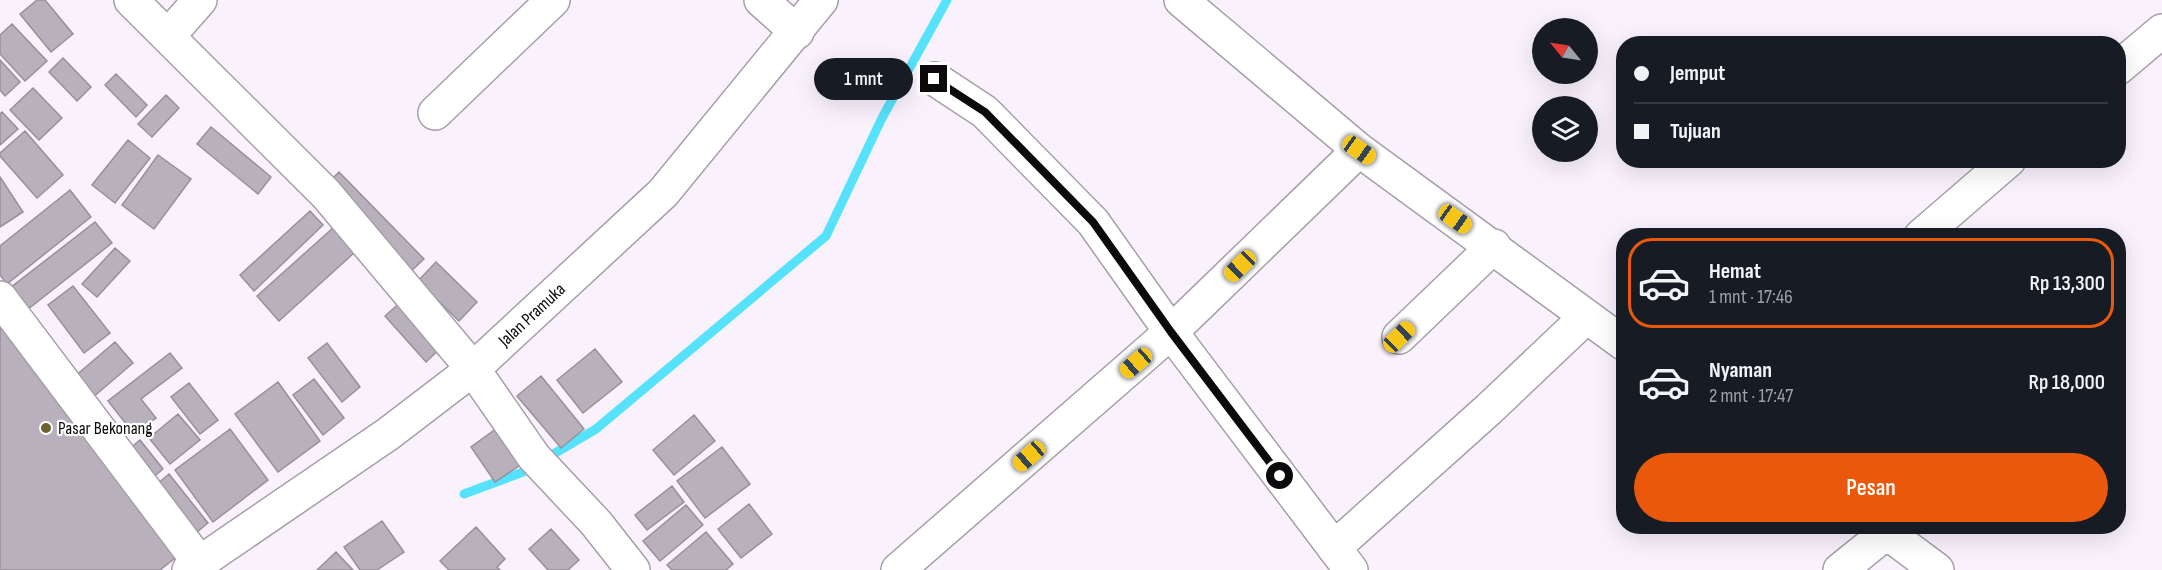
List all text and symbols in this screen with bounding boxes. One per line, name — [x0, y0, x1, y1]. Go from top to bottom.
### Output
north arrow — [1532, 18, 1598, 84]
map controls — [1532, 18, 1598, 162]
callout: 1 mnt — [814, 58, 913, 100]
text: Jemput — [1670, 60, 1725, 87]
route end — [920, 65, 947, 92]
text: 1 mnt — [844, 67, 883, 91]
button: layers — [1532, 96, 1598, 162]
text: Tujuan — [1670, 118, 1721, 145]
car — [1339, 132, 1379, 168]
car — [1435, 201, 1475, 237]
car — [1221, 247, 1259, 285]
icon: car — [1637, 256, 1691, 310]
text: Hemat — [1709, 258, 1761, 285]
text: Rp 13,300 — [2030, 270, 2105, 297]
street label: Jalan Pramuka — [493, 279, 570, 352]
text: 1 mnt · 17:46 — [1709, 285, 1793, 309]
car — [1380, 318, 1418, 356]
car — [1117, 344, 1155, 382]
icon: car — [1637, 355, 1691, 409]
text: Nyaman — [1709, 357, 1772, 384]
text: Rp 18,000 — [2028, 369, 2105, 396]
text: 2 mnt · 17:47 — [1709, 384, 1793, 408]
place label: Pasar Bekonang — [58, 418, 152, 439]
marker: Pasar Bekonang — [39, 421, 53, 435]
car — [1010, 437, 1048, 475]
button: Pesan — [1634, 453, 2108, 522]
route start — [1266, 462, 1293, 489]

